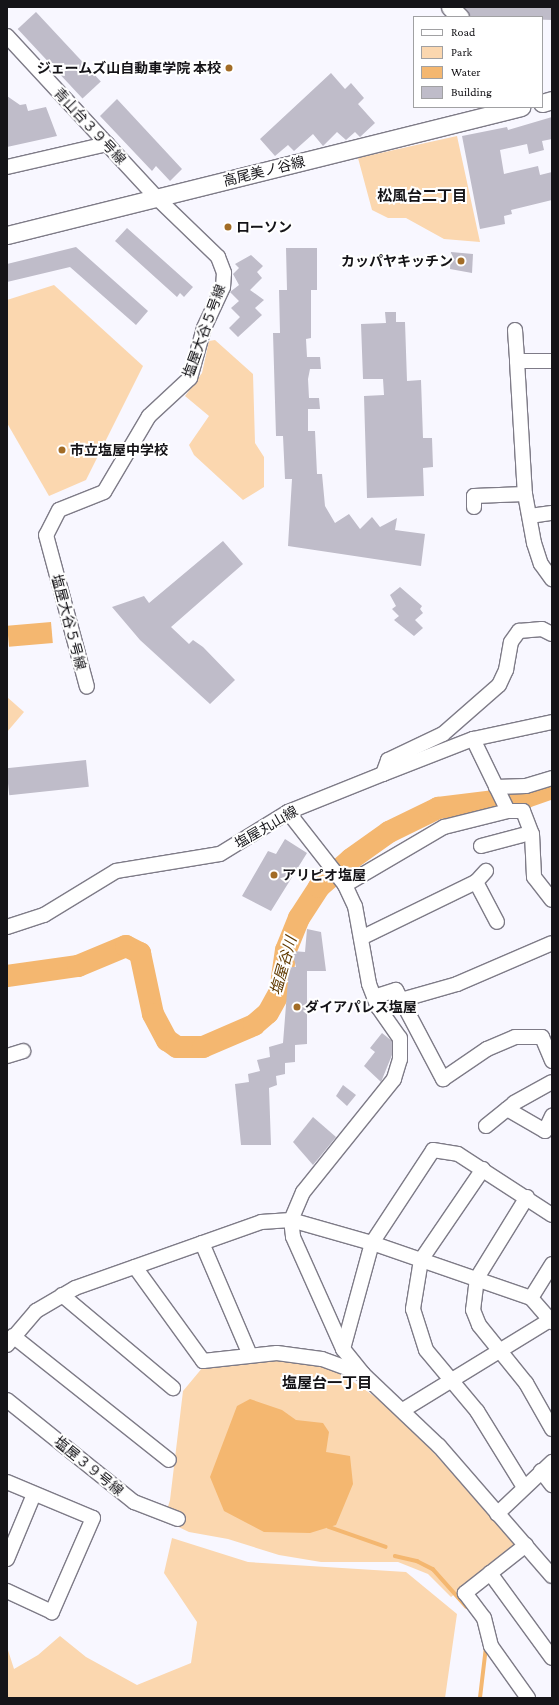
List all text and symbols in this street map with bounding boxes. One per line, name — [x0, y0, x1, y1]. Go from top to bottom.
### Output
legend — [413, 16, 543, 108]
text: Road — [451, 25, 475, 39]
text: Park — [451, 45, 472, 59]
place label: ジェームズ山自動車学院 本校 — [36, 60, 221, 76]
marker: ジェームズ山自動車学院 本校 — [224, 63, 234, 73]
text: Water — [451, 65, 480, 79]
street label: 青山台３９号線 — [50, 84, 130, 168]
text: Building — [451, 85, 492, 99]
street label: 高尾美ノ谷線 — [221, 153, 307, 189]
district label: 松風台二丁目 — [377, 188, 467, 206]
place label: ローソン — [236, 219, 292, 235]
marker: ローソン — [223, 222, 233, 232]
place label: カッパヤキッチン — [341, 253, 453, 269]
marker: カッパヤキッチン — [456, 256, 466, 266]
street label: 塩屋大谷５号線 — [179, 282, 229, 380]
place label: 市立塩屋中学校 — [70, 442, 168, 458]
marker: 市立塩屋中学校 — [57, 445, 67, 455]
street label: 塩屋大谷５号線 — [48, 572, 90, 672]
street label: 塩屋丸山線 — [231, 802, 301, 852]
place label: アリピオ塩屋 — [282, 867, 366, 883]
marker: アリピオ塩屋 — [269, 870, 279, 880]
water label: 塩屋谷川 — [267, 935, 301, 997]
place label: ダイアパレス塩屋 — [305, 999, 417, 1015]
marker: ダイアパレス塩屋 — [292, 1002, 302, 1012]
district label: 塩屋台一丁目 — [282, 1375, 372, 1393]
street label: 塩屋３９号線 — [51, 1433, 127, 1499]

